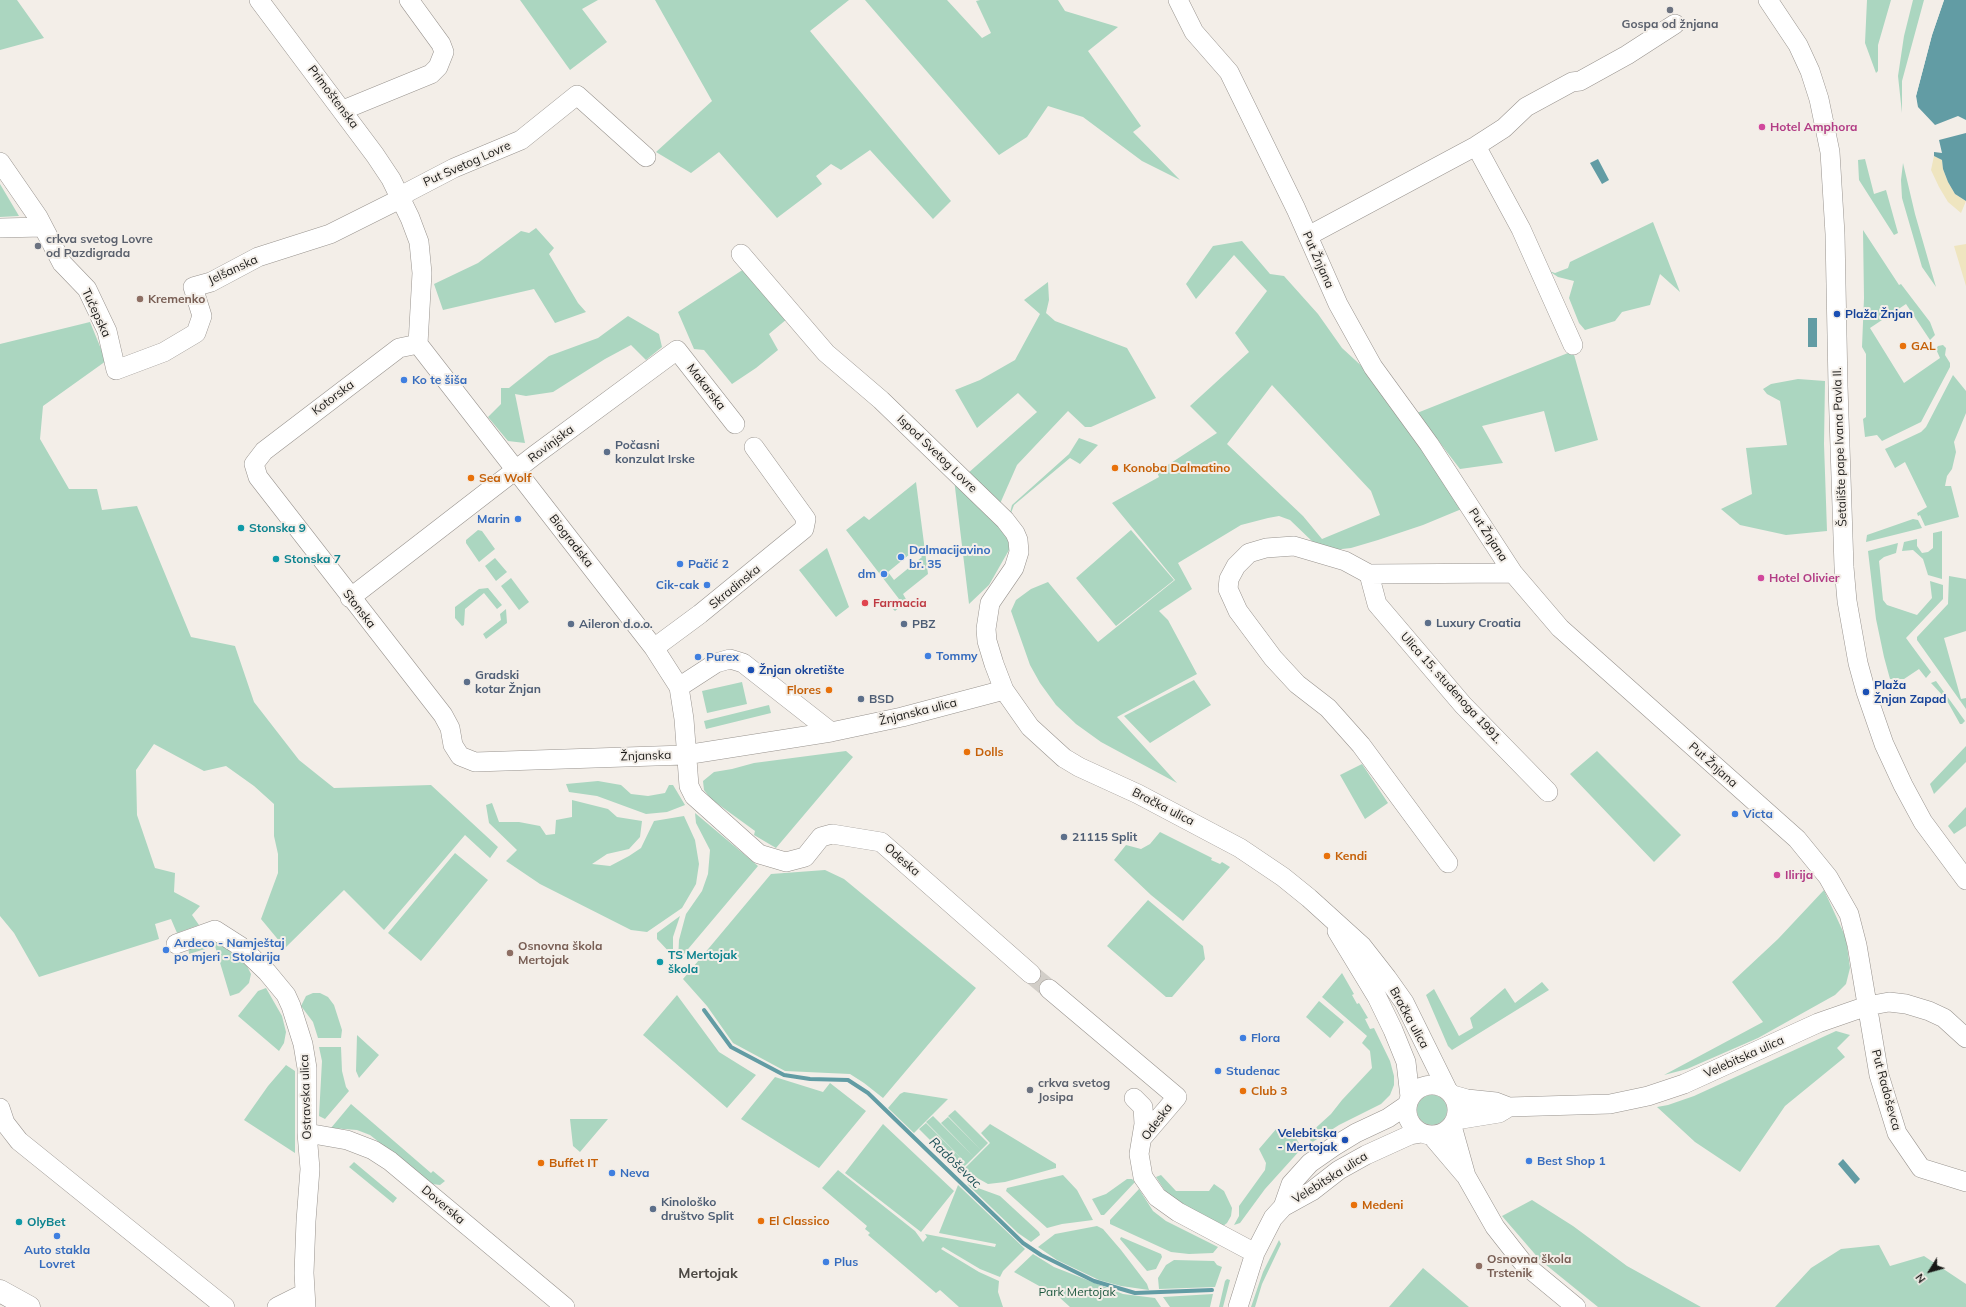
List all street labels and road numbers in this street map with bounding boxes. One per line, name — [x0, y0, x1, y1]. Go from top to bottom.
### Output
street label: Primoštenska — [305, 63, 361, 131]
street label: Put Svetog Lovre — [421, 138, 513, 190]
street label: Put Žnjana — [1299, 229, 1337, 291]
street label: Jelšanska — [206, 252, 260, 288]
street label: Tučepska — [78, 286, 114, 340]
street label: Makarska — [684, 361, 728, 413]
street label: Šetalište pape Ivana Pavla II. — [1830, 367, 1850, 527]
street label: Kotorska — [309, 378, 357, 418]
street label: Ispod Svetog Lovre — [894, 412, 980, 496]
street label: Rovinjska — [525, 422, 577, 466]
street label: Put Žnjana — [1465, 506, 1511, 564]
street label: Biogradska — [546, 512, 596, 570]
street label: Skradinska — [707, 562, 763, 612]
street label: Stonska — [340, 587, 378, 631]
street label: Ulica 15. studenoga 1991. — [1397, 629, 1505, 747]
street label: Žnjanska ulica — [878, 695, 958, 729]
street label: Put Žnjana — [1686, 739, 1740, 791]
street label: Žnjanska — [620, 748, 672, 764]
street label: Bračka ulica — [1130, 785, 1196, 829]
street label: Odeska — [881, 841, 923, 879]
street label: Bračka ulica — [1386, 985, 1432, 1051]
street label: Velebitska ulica — [1702, 1033, 1786, 1081]
street label: Put Radoševca — [1868, 1048, 1904, 1132]
street label: Ostravska ulica — [297, 1054, 315, 1140]
street label: Odeska — [1139, 1101, 1175, 1143]
street label: Velebitska ulica — [1290, 1149, 1370, 1207]
street label: Doverska — [418, 1183, 468, 1227]

